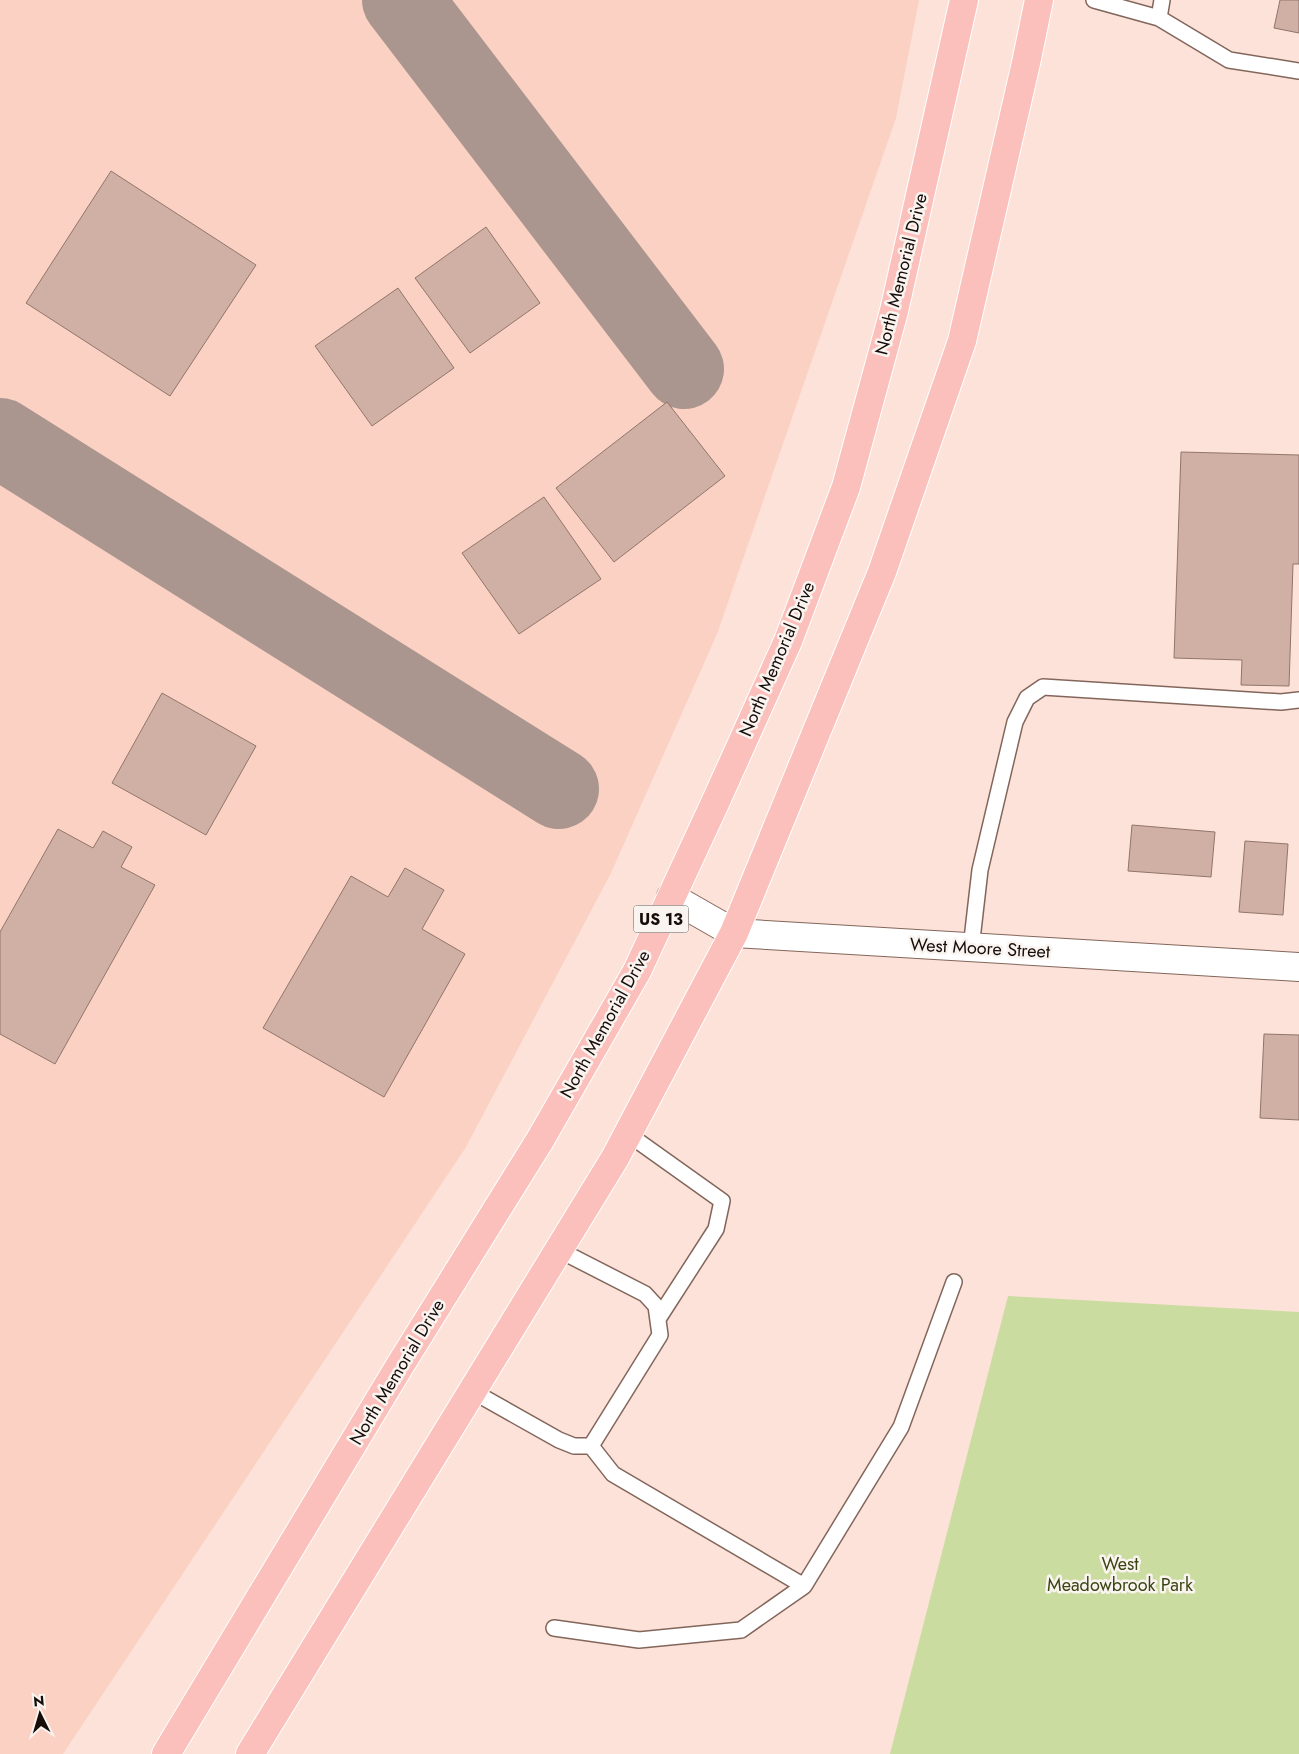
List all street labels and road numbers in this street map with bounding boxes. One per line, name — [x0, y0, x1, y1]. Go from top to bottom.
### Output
street label: North Memorial Drive — [868, 190, 934, 358]
street label: North Memorial Drive — [733, 578, 821, 740]
road number: US 13 — [634, 906, 688, 932]
street label: West Moore Street — [909, 931, 1051, 965]
street label: North Memorial Drive — [553, 945, 657, 1103]
street label: North Memorial Drive — [343, 1294, 451, 1450]

